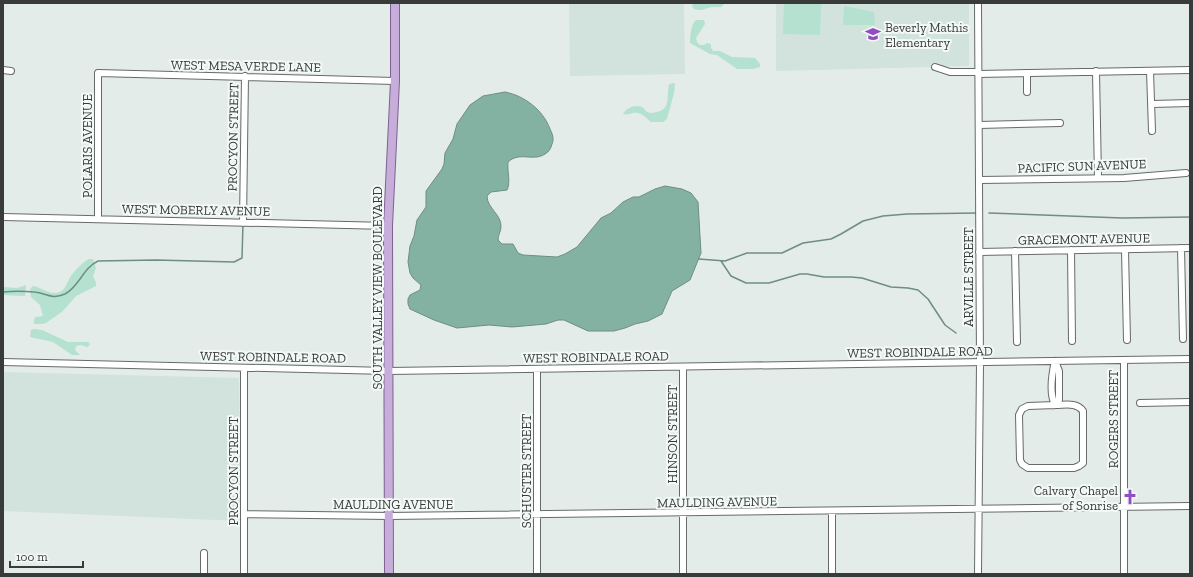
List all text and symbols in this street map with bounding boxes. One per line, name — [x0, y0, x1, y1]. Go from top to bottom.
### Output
place label: Beverly Mathis Elementary — [885, 20, 969, 50]
school or university icon: Beverly Mathis Elementary — [864, 25, 882, 43]
street label: WEST MESA VERDE LANE — [171, 57, 322, 75]
street label: PROCYON STREET — [225, 82, 241, 192]
street label: POLARIS AVENUE — [80, 94, 95, 198]
street label: PACIFIC SUN AVENUE — [1017, 156, 1147, 176]
street label: SOUTH VALLEY VIEW BOULEVARD — [370, 186, 385, 390]
street label: WEST MOBERLY AVENUE — [122, 201, 271, 219]
street label: ARVILLE STREET — [961, 227, 976, 327]
street label: GRACEMONT AVENUE — [1018, 230, 1150, 248]
street label: WEST ROBINDALE ROAD — [847, 343, 993, 361]
street label: WEST ROBINDALE ROAD — [200, 348, 346, 366]
street label: WEST ROBINDALE ROAD — [523, 348, 669, 366]
street label: ROGERS STREET — [1106, 370, 1121, 468]
street label: HINSON STREET — [665, 385, 680, 483]
street label: SCHUSTER STREET — [519, 414, 534, 528]
street label: PROCYON STREET — [226, 417, 241, 525]
place label: Calvary Chapel of Sonrise — [1034, 483, 1119, 513]
church icon: Calvary Chapel of Sonrise — [1121, 488, 1139, 506]
street label: MAULDING AVENUE — [657, 493, 778, 511]
street label: MAULDING AVENUE — [333, 497, 453, 512]
scale bar — [10, 543, 83, 569]
text: 100 m — [16, 550, 48, 564]

